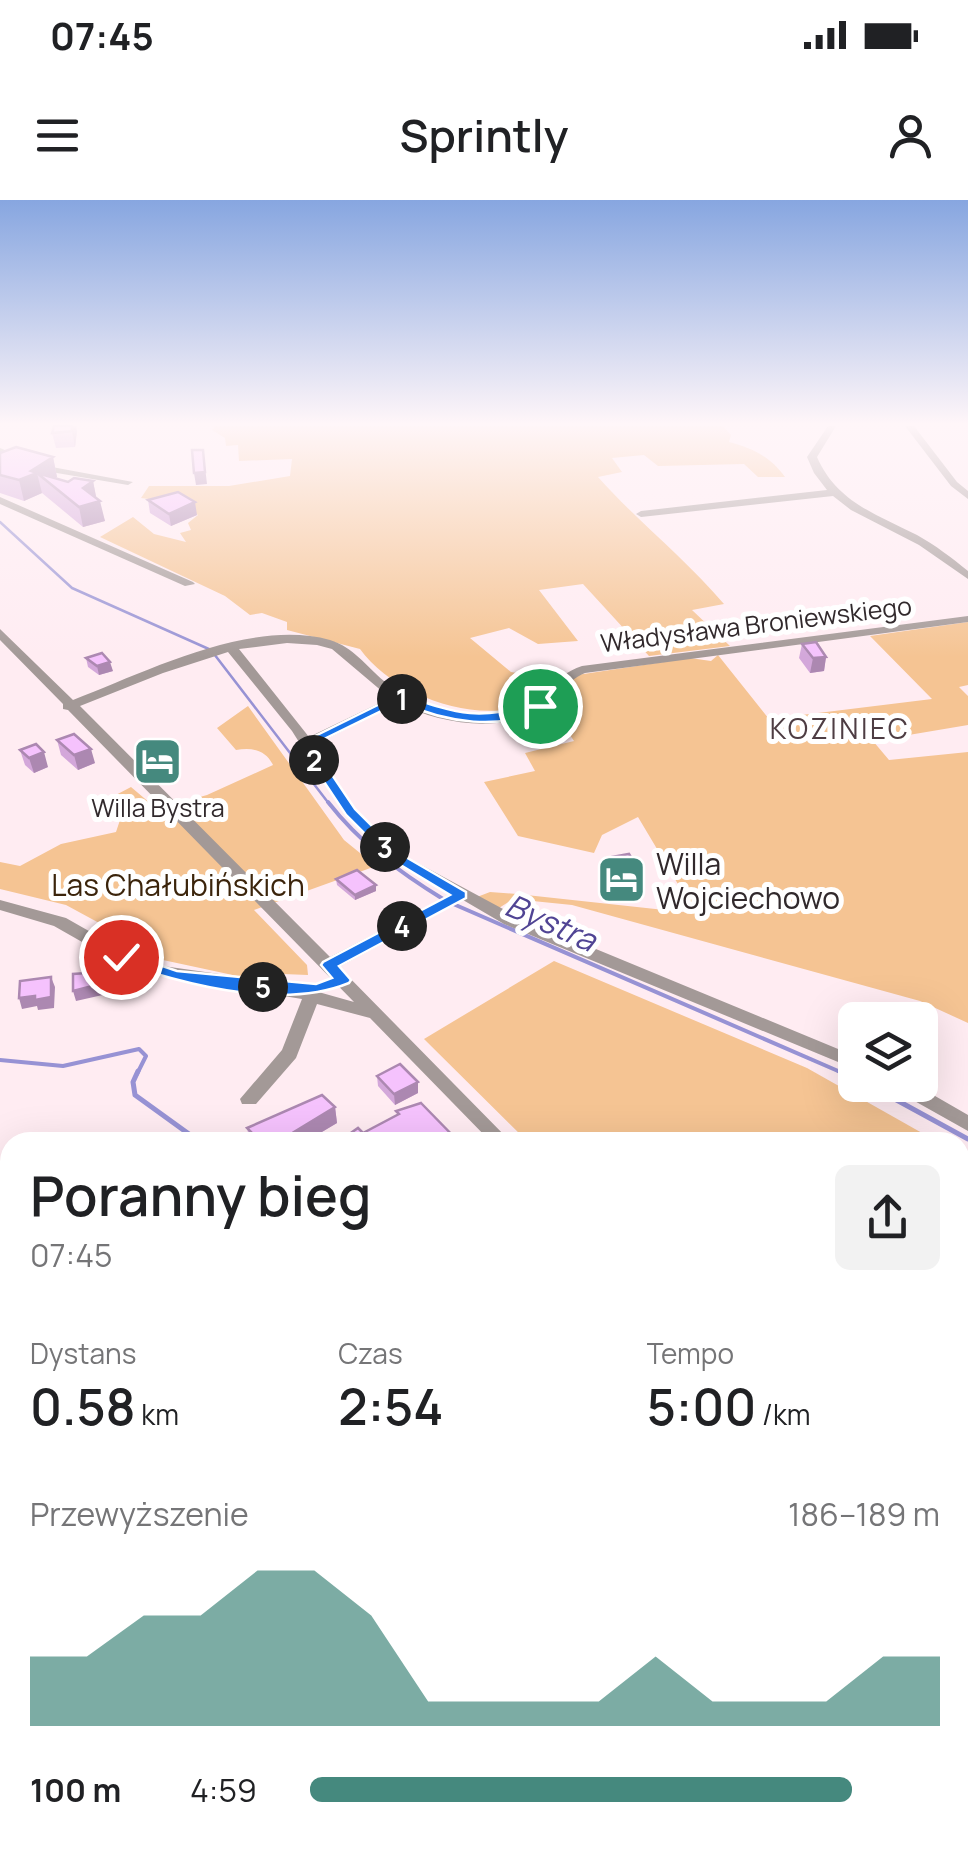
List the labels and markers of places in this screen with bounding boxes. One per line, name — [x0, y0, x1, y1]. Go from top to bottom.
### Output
pin — [498, 664, 583, 749]
pin: 1 — [377, 674, 427, 724]
hotel icon: Willa Bystra — [132, 735, 184, 787]
pin: 2 — [289, 735, 339, 785]
place label: Willa Bystra — [91, 790, 225, 825]
pin: 3 — [360, 822, 410, 872]
place label: Willa Wojciechowo — [656, 843, 840, 918]
hotel icon: Willa Wojciechowo — [595, 854, 647, 906]
pin: 4 — [377, 901, 427, 951]
pin — [79, 915, 164, 1000]
pin: 5 — [238, 962, 288, 1012]

